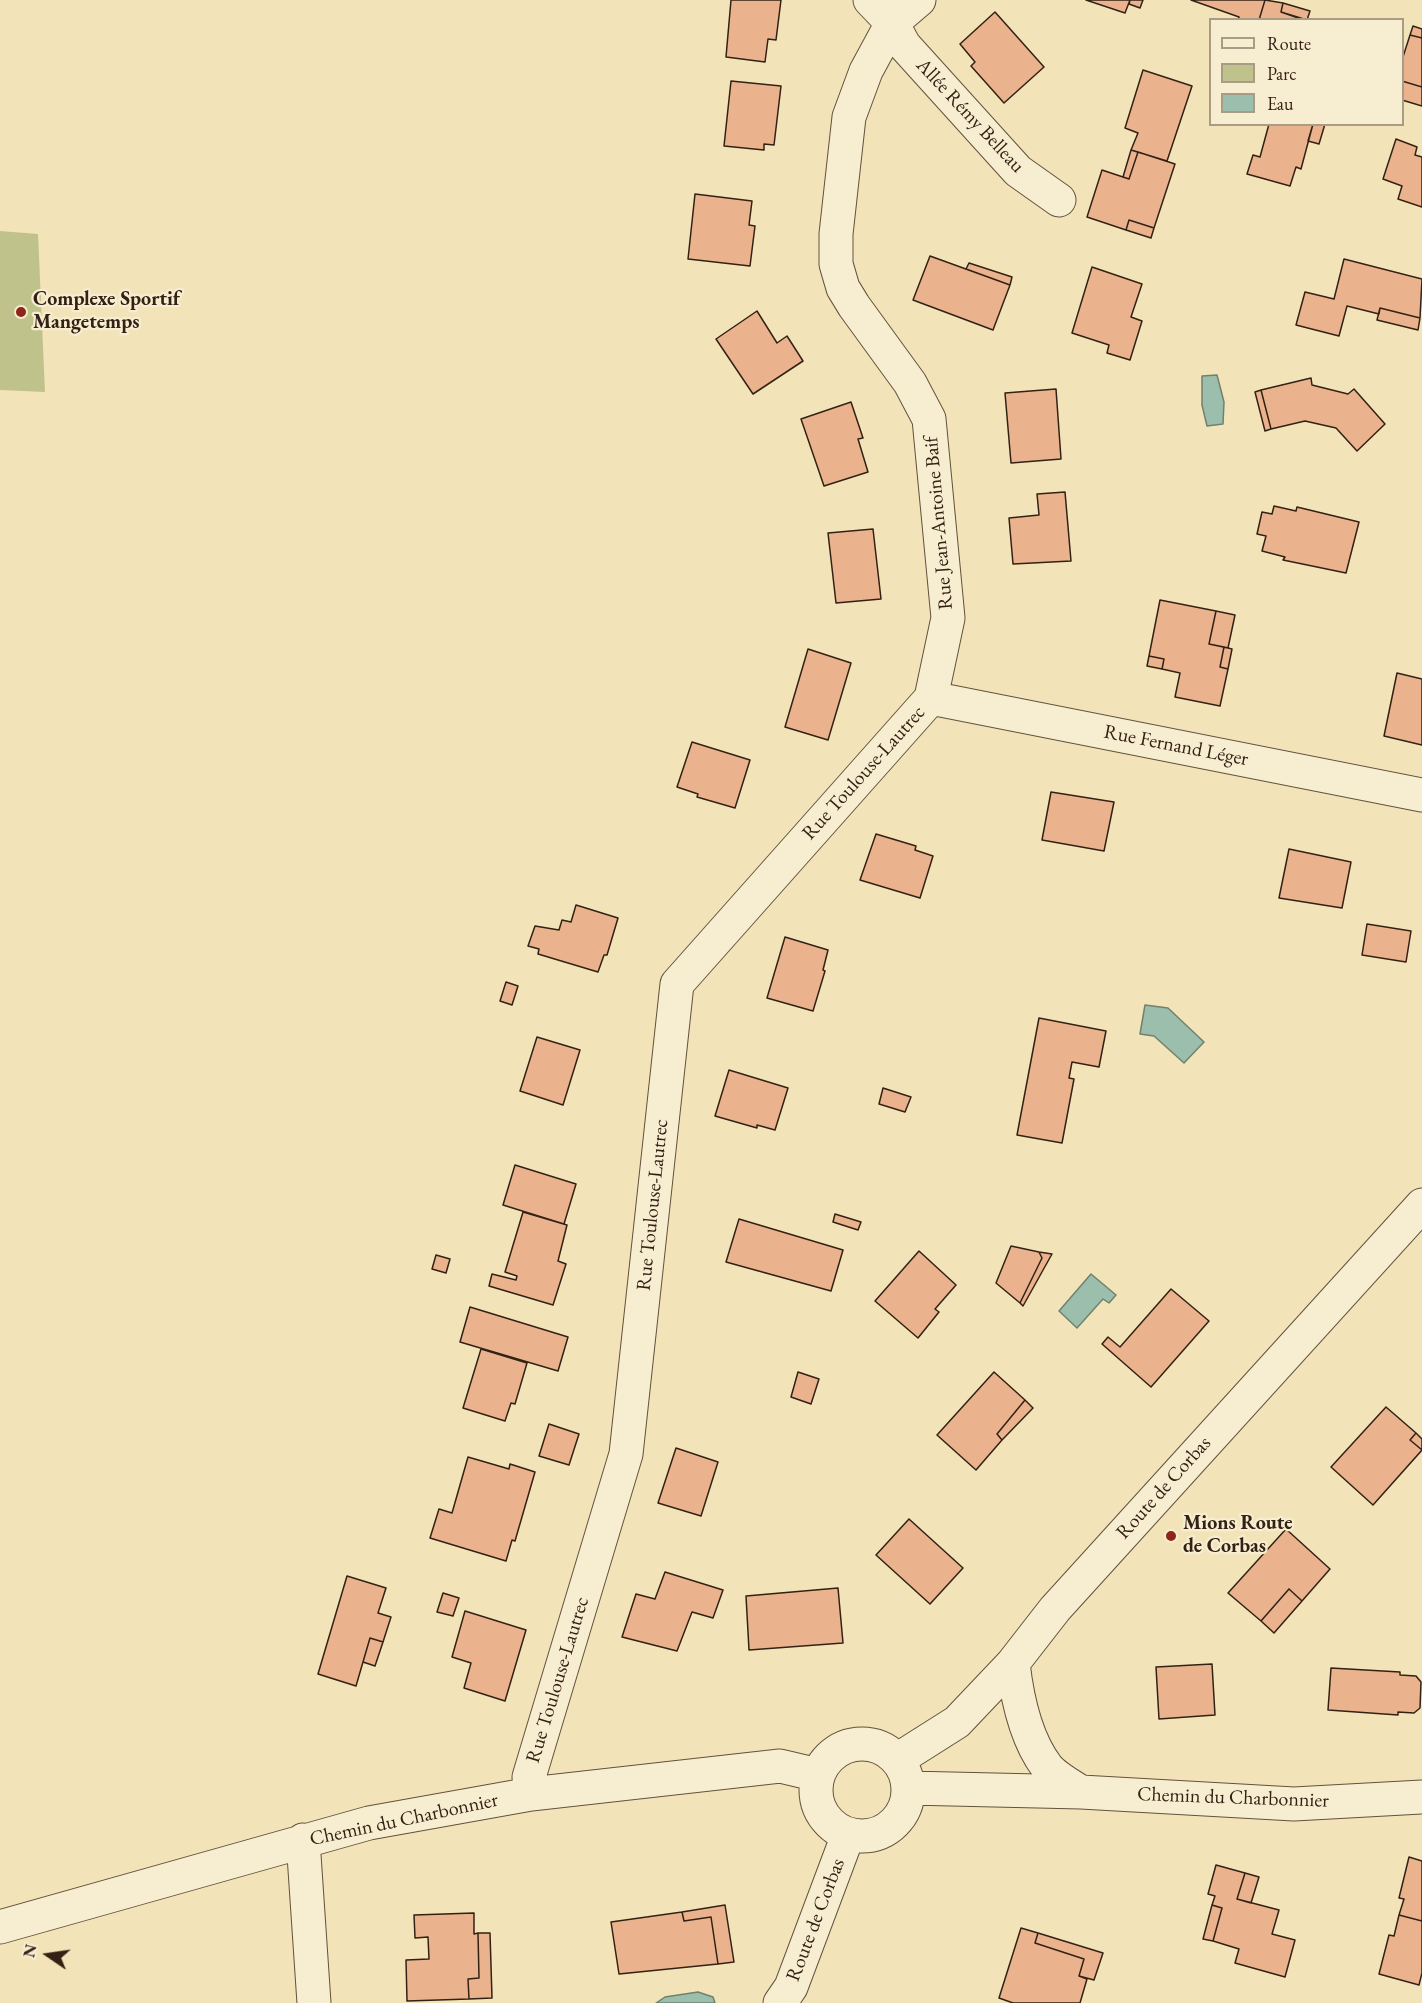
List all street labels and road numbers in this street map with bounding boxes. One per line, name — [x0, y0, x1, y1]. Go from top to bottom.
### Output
street label: Allée Rémy Belleau — [911, 54, 1029, 178]
street label: Rue Jean-Antoine Baif — [919, 435, 959, 611]
street label: Rue Toulouse-Lautrec — [797, 701, 931, 845]
street label: Rue Fernand Léger — [1102, 720, 1250, 772]
street label: Rue Toulouse-Lautrec — [632, 1118, 674, 1292]
street label: Route de Corbas — [1112, 1432, 1216, 1544]
street label: Rue Toulouse-Lautrec — [521, 1594, 595, 1766]
street label: Chemin du Charbonnier — [1137, 1783, 1329, 1813]
street label: Chemin du Charbonnier — [308, 1788, 500, 1852]
street label: Route de Corbas — [782, 1855, 850, 1985]

